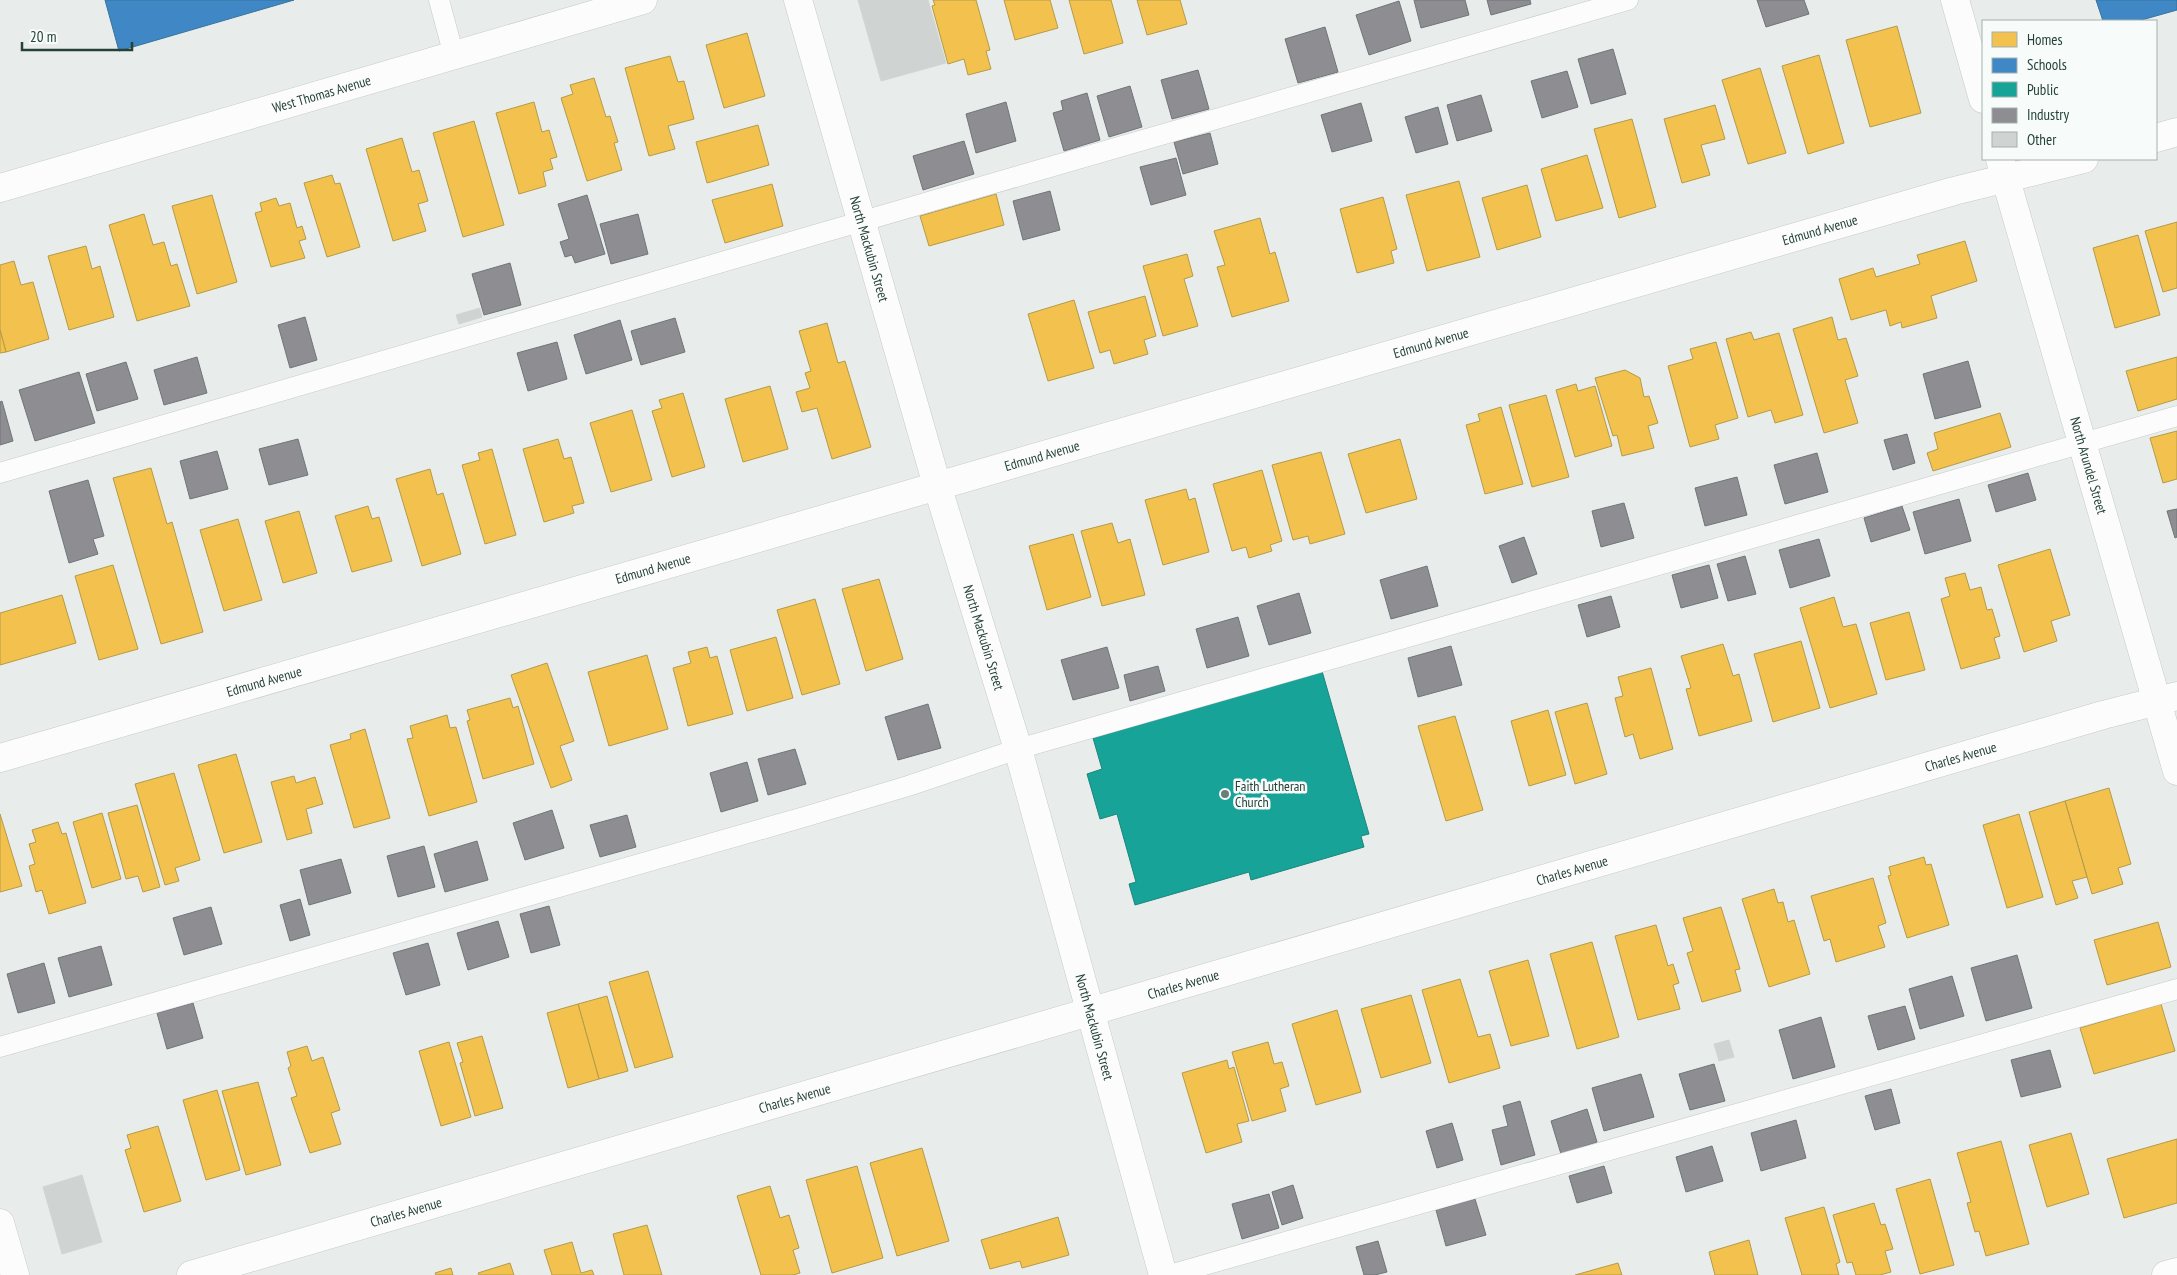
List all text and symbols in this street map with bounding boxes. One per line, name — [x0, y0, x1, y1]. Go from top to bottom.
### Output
scale bar — [22, 20, 132, 52]
legend — [1982, 20, 2157, 160]
text: 20 m — [30, 27, 56, 46]
text: Homes — [2027, 30, 2063, 49]
text: Schools — [2027, 55, 2067, 74]
street label: West Thomas Avenue — [270, 71, 373, 117]
text: Public — [2027, 80, 2059, 99]
text: Industry — [2027, 105, 2069, 124]
text: Other — [2027, 130, 2057, 149]
street label: North Mackubin Street — [846, 194, 893, 304]
street label: Edmund Avenue — [1780, 210, 1860, 249]
street label: Edmund Avenue — [1391, 323, 1471, 362]
street label: North Arundel Street — [2066, 415, 2111, 516]
street label: Edmund Avenue — [1002, 436, 1082, 475]
street label: Edmund Avenue — [613, 549, 693, 588]
street label: North Mackubin Street — [959, 583, 1008, 692]
street label: Edmund Avenue — [224, 662, 304, 701]
street label: Charles Avenue — [1923, 738, 1999, 776]
place label: Faith Lutheran Church — [1235, 777, 1305, 811]
marker: Faith Lutheran Church — [1219, 788, 1231, 800]
street label: Charles Avenue — [1534, 851, 1610, 890]
street label: Charles Avenue — [1145, 965, 1222, 1003]
street label: North Mackubin Street — [1071, 972, 1118, 1082]
street label: Charles Avenue — [757, 1079, 833, 1117]
street label: Charles Avenue — [368, 1193, 444, 1231]

